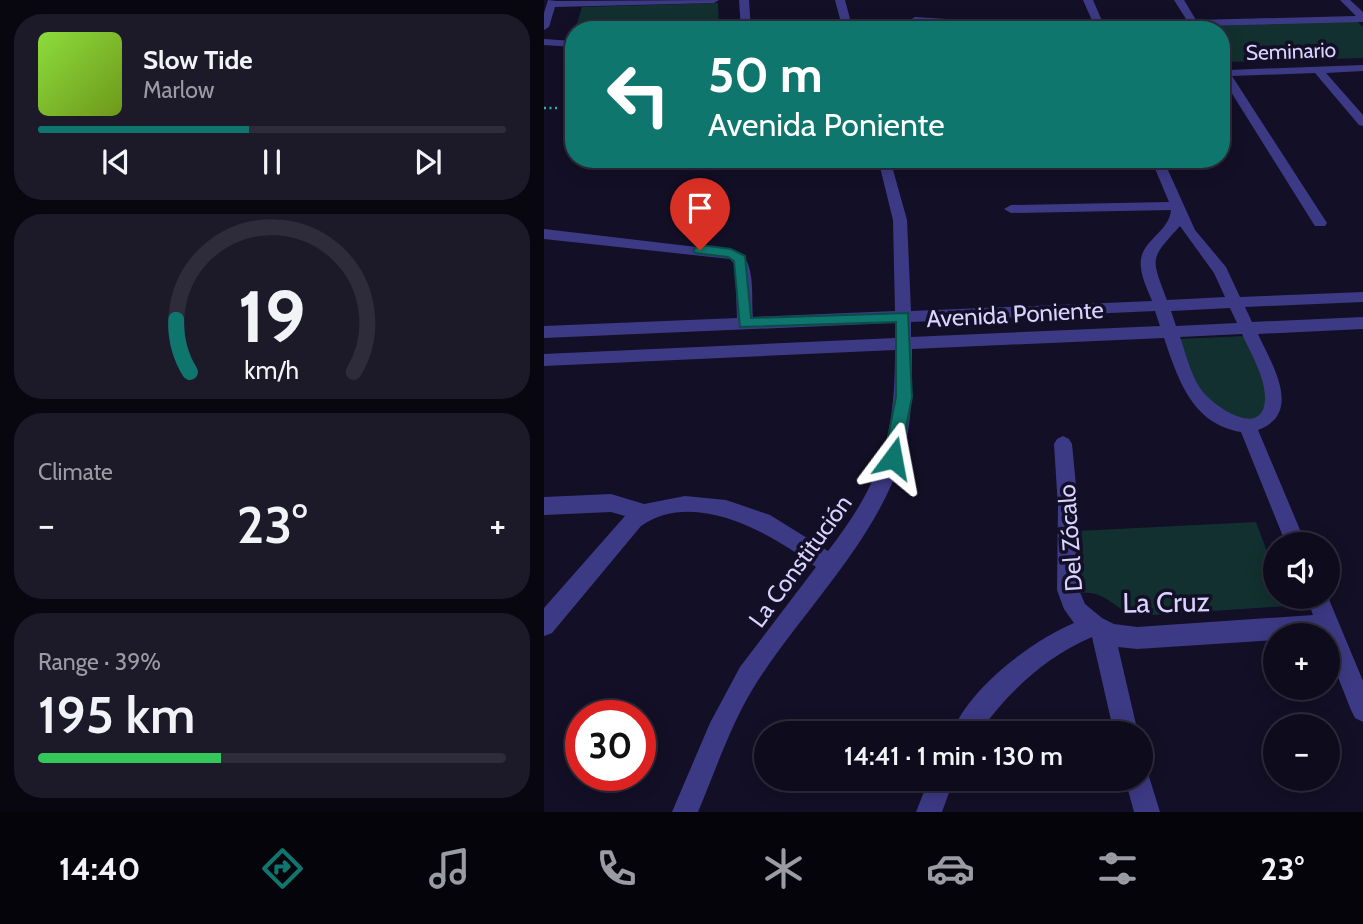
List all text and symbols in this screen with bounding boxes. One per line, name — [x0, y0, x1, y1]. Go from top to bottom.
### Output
street label: Seminario — [1245, 37, 1337, 65]
text: Slow Tide — [143, 44, 253, 76]
text: 50 m — [708, 45, 823, 104]
icon: left — [593, 49, 684, 140]
text: Marlow — [143, 76, 214, 104]
text: Avenida Poniente — [708, 105, 945, 144]
icon: previous — [97, 143, 135, 181]
icon: pause — [253, 143, 291, 181]
icon: next — [409, 143, 447, 181]
pin — [670, 178, 730, 250]
icon: arrive — [681, 189, 719, 227]
text: 19 — [238, 273, 306, 361]
street label: Avenida Poniente — [926, 295, 1104, 333]
text: km/h — [245, 355, 299, 385]
position arrow — [856, 421, 930, 495]
text: Climate — [38, 458, 113, 486]
street label: Del Zócalo — [1052, 483, 1088, 593]
street label: La Constitución — [742, 489, 858, 633]
text: 23° — [237, 493, 307, 556]
text: − — [38, 501, 55, 548]
text: + — [489, 501, 506, 548]
map controls — [1263, 532, 1340, 791]
button: sound — [1263, 532, 1340, 609]
street label: La Cruz — [1122, 584, 1210, 620]
button: + — [1263, 623, 1340, 700]
text: Range · 39% — [38, 648, 161, 676]
text: 195 km — [38, 683, 195, 746]
speed limit sign: 30 — [565, 700, 656, 791]
button: − — [1263, 714, 1340, 791]
text: 14:41 · 1 min · 130 m — [844, 740, 1063, 772]
icon: directions — [258, 844, 307, 893]
icon: music — [425, 844, 474, 893]
icon: phone — [592, 844, 641, 893]
icon: climate — [759, 844, 808, 893]
icon: car — [926, 844, 975, 893]
icon: filters — [1093, 844, 1142, 893]
text: 14:40 — [59, 849, 140, 888]
text: 23° — [1260, 849, 1304, 888]

